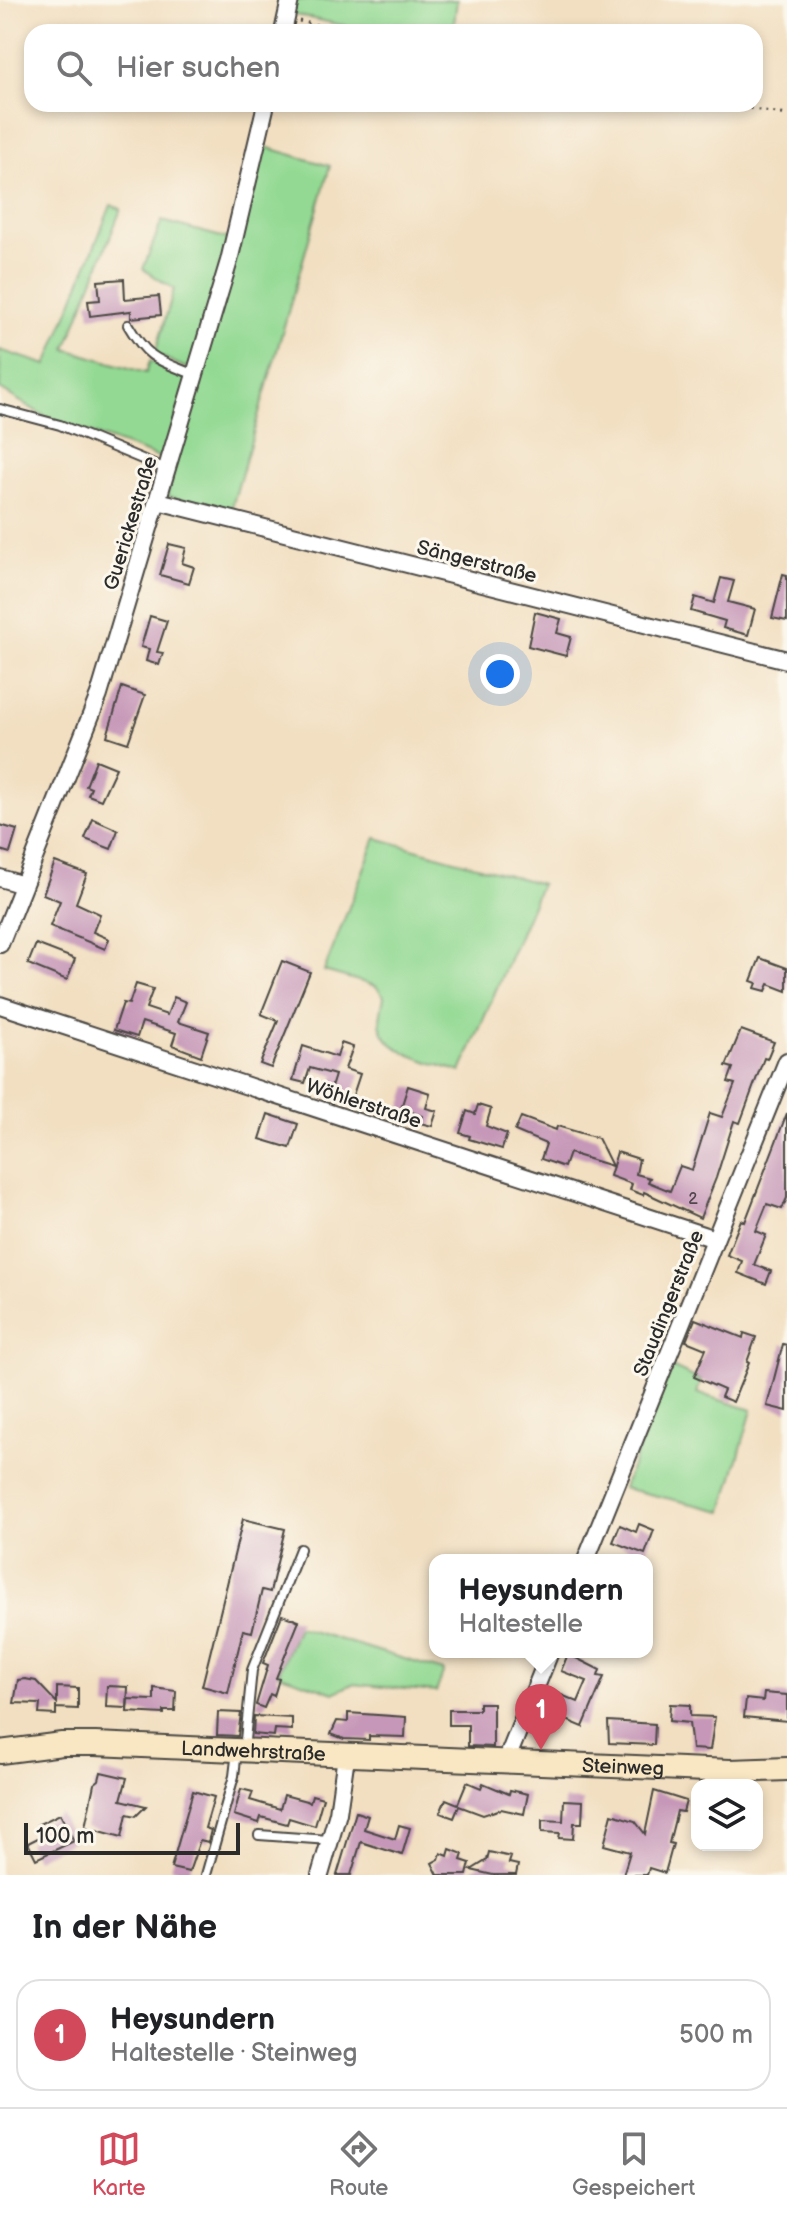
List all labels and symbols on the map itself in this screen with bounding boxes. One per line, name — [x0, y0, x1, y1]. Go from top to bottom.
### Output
street label: Guerickestraße — [99, 453, 163, 593]
street label: Sängerstraße — [414, 536, 539, 588]
your location — [480, 654, 520, 694]
street label: Wöhlerstraße — [303, 1074, 425, 1134]
house number: 2 — [688, 1190, 698, 1209]
street label: Staudingerstraße — [629, 1227, 709, 1380]
pin: 1 — [515, 1684, 567, 1750]
street label: Landwehrstraße — [180, 1737, 326, 1767]
street label: Steinweg — [581, 1754, 664, 1781]
scale bar — [24, 1819, 240, 1855]

